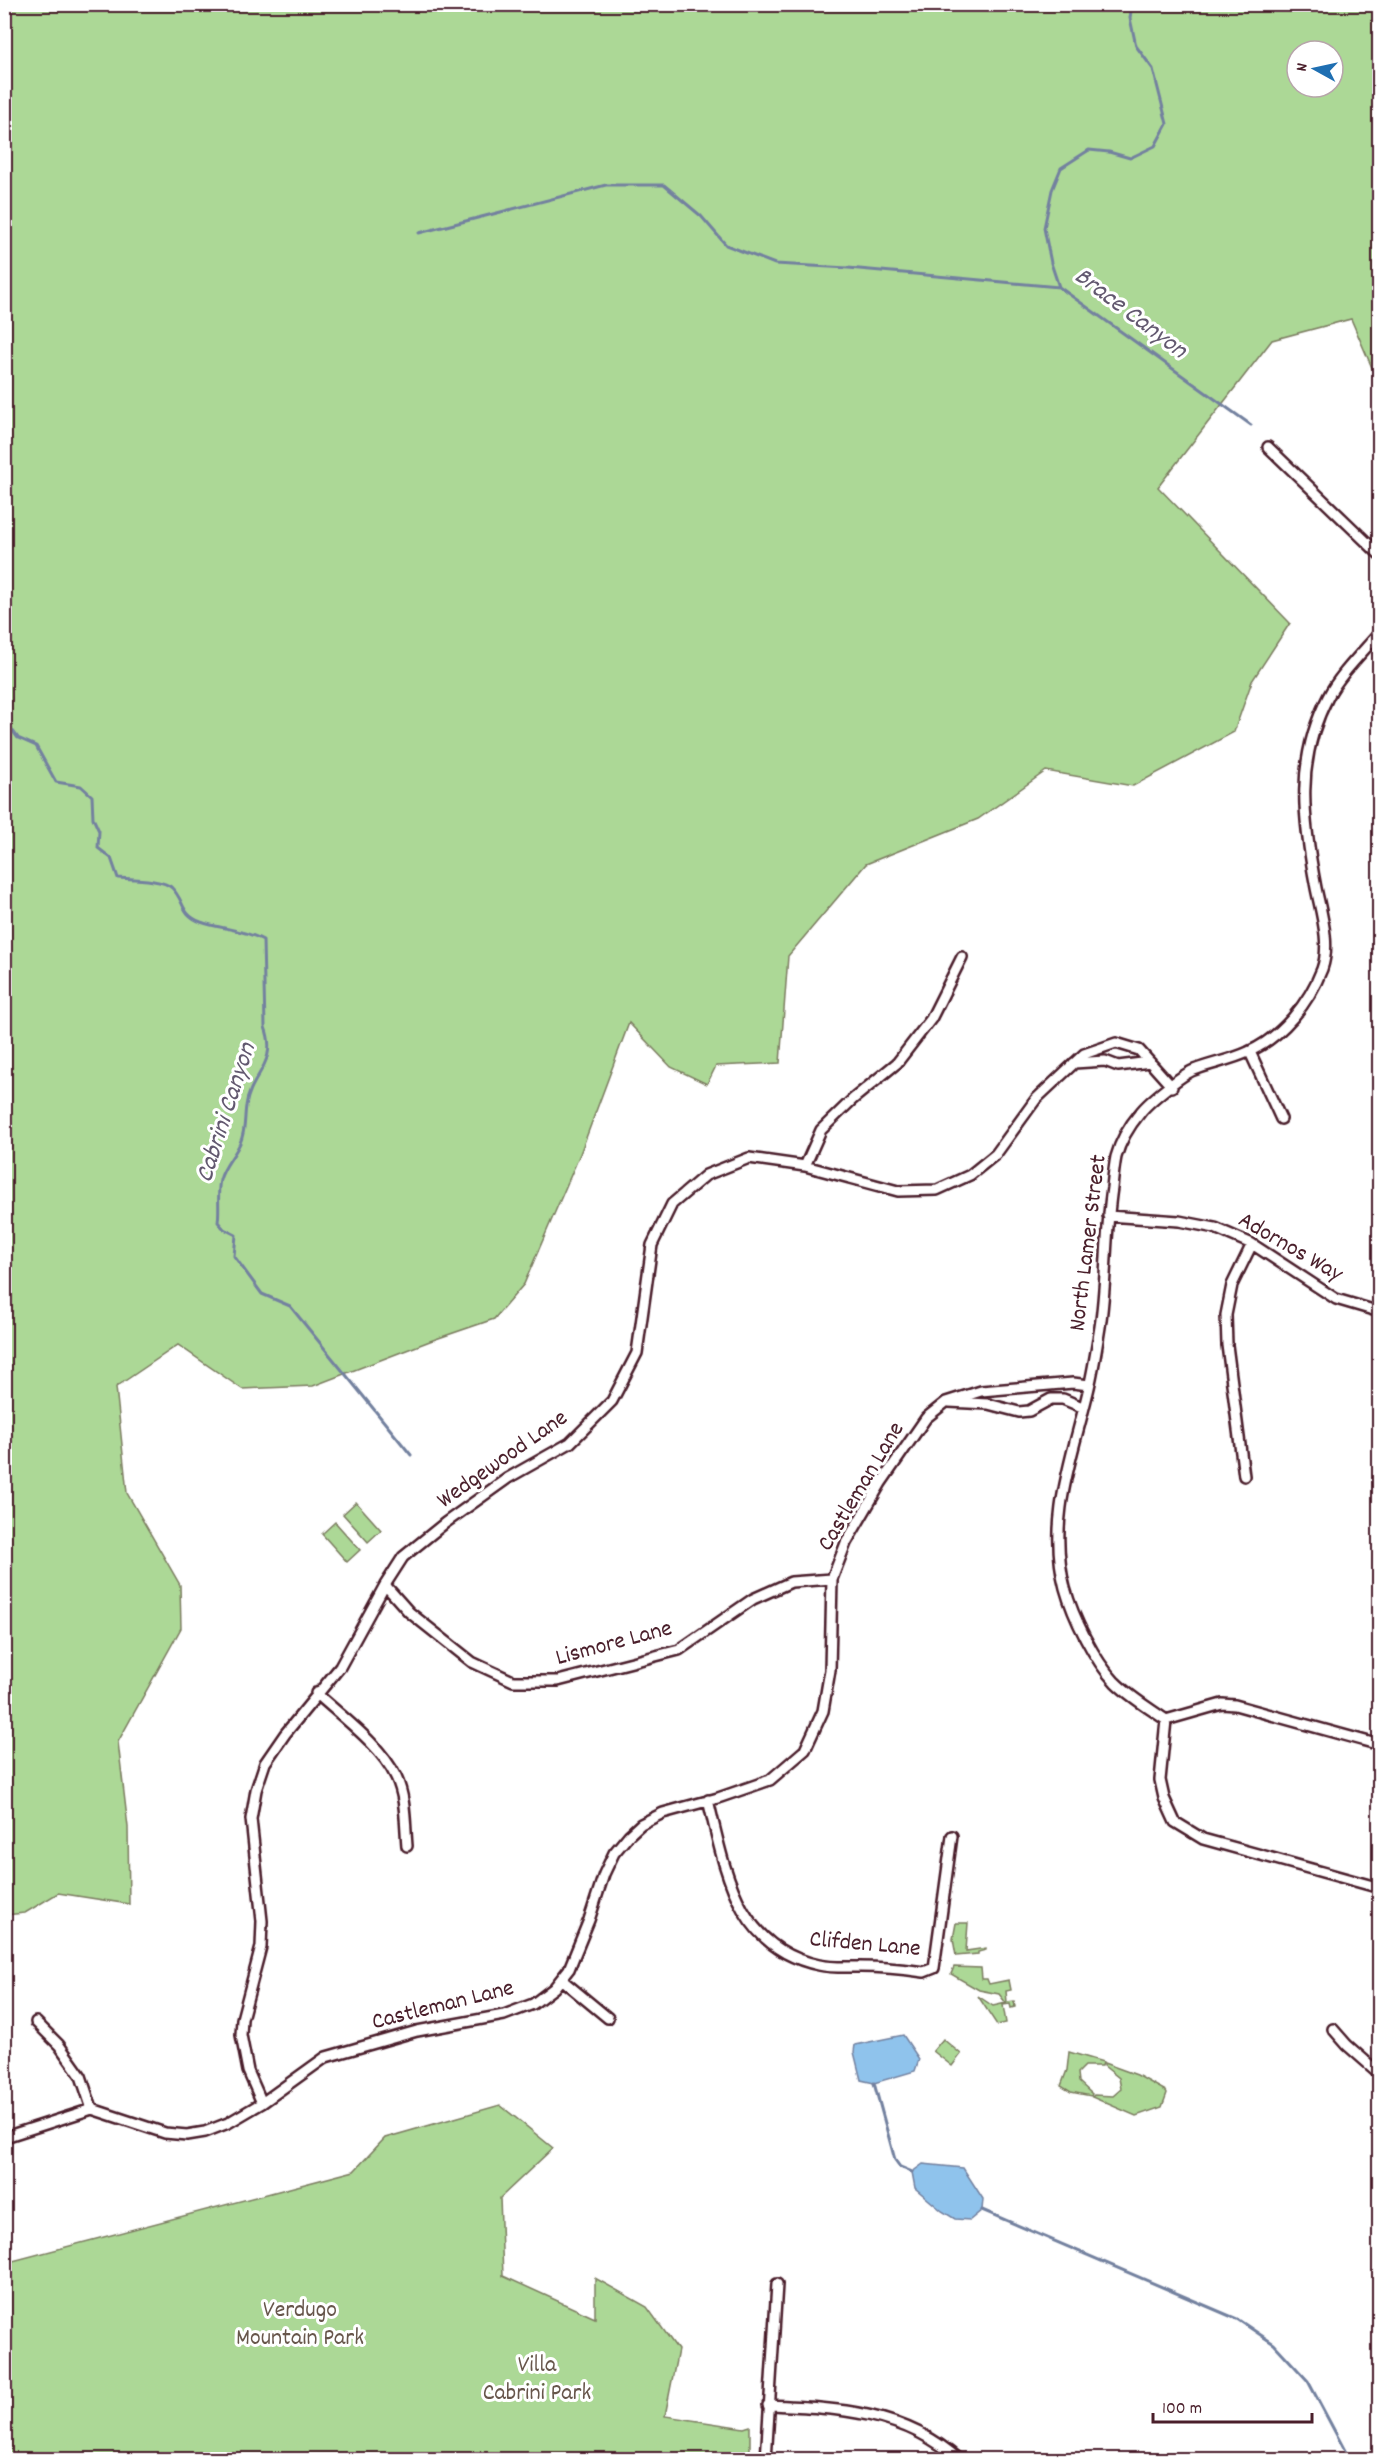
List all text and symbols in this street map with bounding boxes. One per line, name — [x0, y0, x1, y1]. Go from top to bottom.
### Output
north arrow — [1285, 39, 1345, 99]
text: N — [1291, 62, 1315, 73]
water label: Brace Canyon — [1066, 259, 1195, 369]
water label: Cabrini Canyon — [187, 1038, 267, 1187]
street label: North Lamer Street — [1061, 1153, 1117, 1333]
street label: Adornos Way — [1231, 1204, 1350, 1292]
street label: Wedgewood Lane — [431, 1402, 575, 1518]
street label: Castleman Lane — [810, 1416, 914, 1558]
street label: Lismore Lane — [552, 1612, 676, 1676]
street label: Clifden Lane — [808, 1923, 922, 1967]
street label: Castleman Lane — [368, 1972, 518, 2040]
park label: Verdugo Mountain Park — [236, 2294, 364, 2356]
park label: Villa Cabrini Park — [483, 2349, 591, 2411]
scale bar — [1153, 2386, 1312, 2424]
text: 100 m — [1162, 2397, 1202, 2422]

